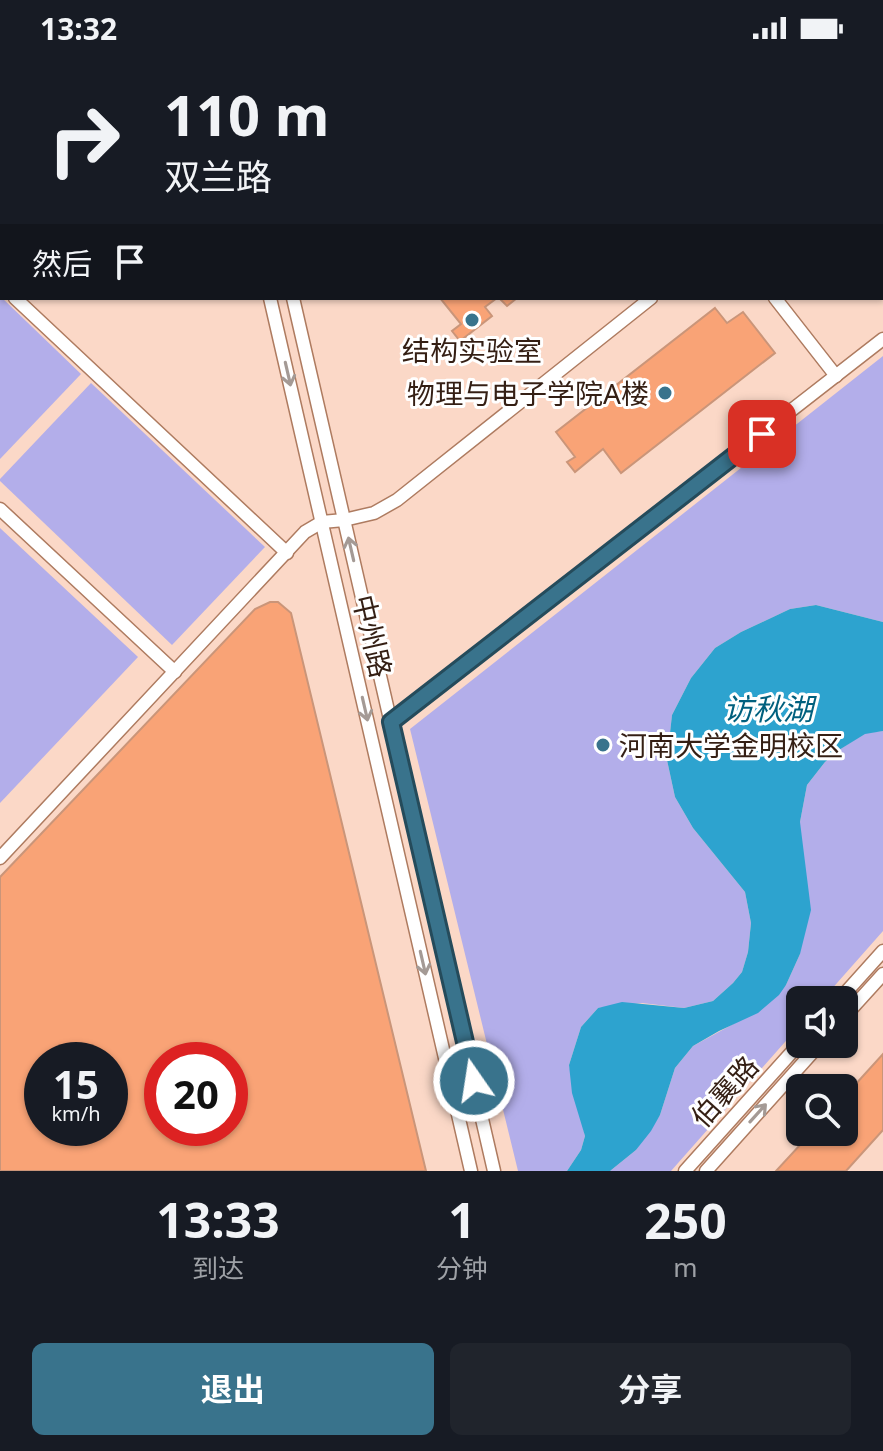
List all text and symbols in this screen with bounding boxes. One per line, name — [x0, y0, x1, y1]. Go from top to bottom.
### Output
text: 13:32 — [40, 8, 117, 49]
text: 110 m — [164, 76, 329, 152]
icon: right — [32, 88, 136, 192]
text: 双兰路 — [164, 152, 272, 201]
icon: arrive — [108, 240, 152, 284]
text: 然后 — [32, 243, 92, 284]
marker: 结构实验室 — [463, 311, 481, 329]
place label: 结构实验室 — [402, 331, 542, 369]
one-way arrow — [281, 361, 296, 386]
place label: 物理与电子学院A楼 — [407, 374, 649, 412]
marker: 物理与电子学院A楼 — [656, 384, 674, 402]
pin — [728, 400, 796, 468]
icon: arrive — [740, 412, 784, 456]
one-way arrow — [343, 537, 358, 563]
street label: 中州路 — [345, 591, 401, 681]
water label: 访秋湖 — [723, 688, 817, 729]
one-way arrow — [358, 696, 373, 722]
place label: 河南大学金明校区 — [619, 726, 843, 764]
marker: 河南大学金明校区 — [594, 736, 612, 754]
one-way arrow — [417, 949, 432, 975]
map controls — [786, 986, 858, 1146]
button: sound — [786, 986, 858, 1058]
position arrow — [432, 1039, 516, 1123]
speed limit sign: 20 — [144, 1042, 248, 1146]
street label: 伯襄路 — [682, 1047, 766, 1135]
text: 15 — [53, 1056, 99, 1111]
button: search — [786, 1074, 858, 1146]
text: km/h — [51, 1100, 101, 1127]
one-way arrow — [748, 1103, 767, 1124]
text: 13:33 — [156, 1187, 280, 1252]
text: 1 — [448, 1187, 476, 1252]
text: 250 — [644, 1188, 727, 1253]
text: m — [673, 1249, 698, 1285]
text: 到达 — [192, 1250, 244, 1286]
text: 分钟 — [436, 1250, 488, 1286]
button: 退出 — [32, 1343, 434, 1435]
button: 分享 — [450, 1343, 851, 1435]

